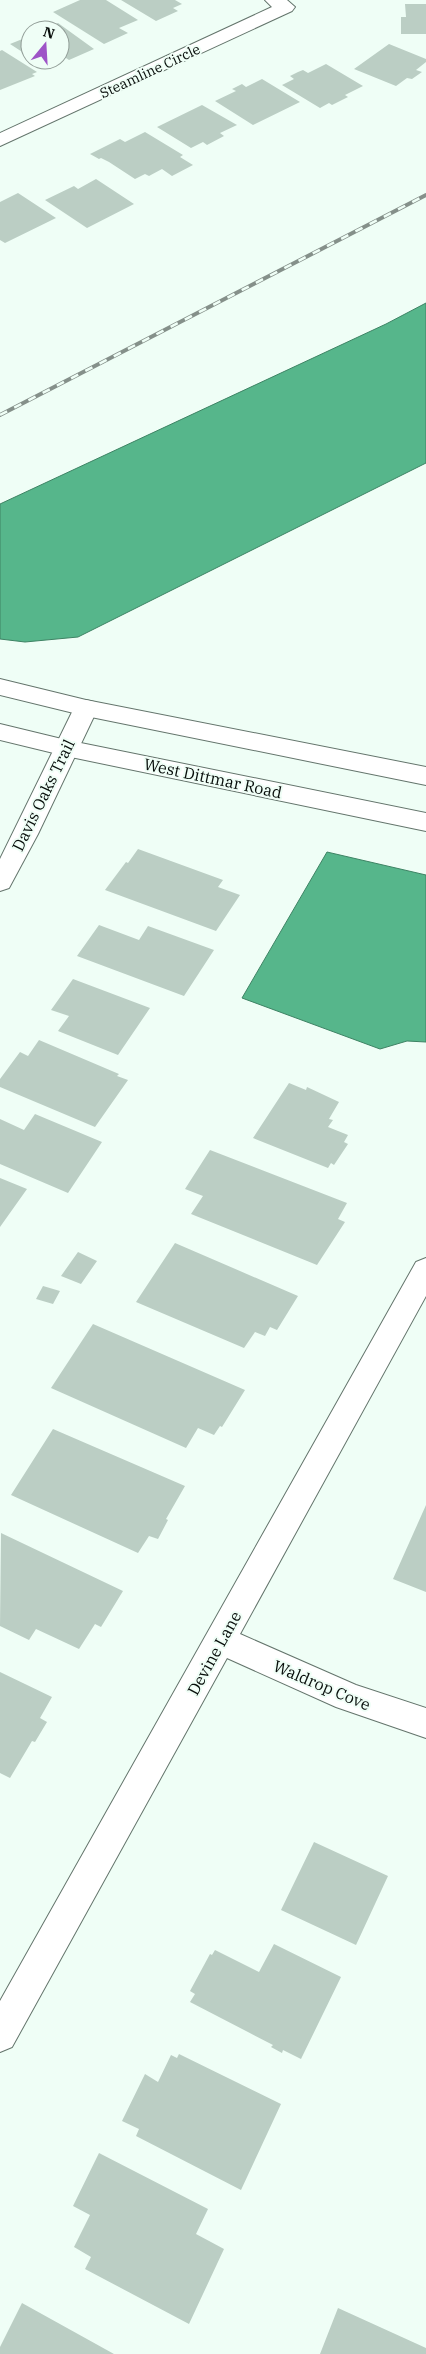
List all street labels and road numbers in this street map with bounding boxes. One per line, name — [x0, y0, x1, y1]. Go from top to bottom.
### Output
street label: Steamline Circle — [97, 40, 203, 102]
street label: Davis Oaks Trail — [7, 736, 79, 854]
street label: West Dittmar Road — [142, 754, 284, 802]
street label: Devine Lane — [183, 1607, 245, 1699]
street label: Waldrop Cove — [270, 1656, 374, 1714]

